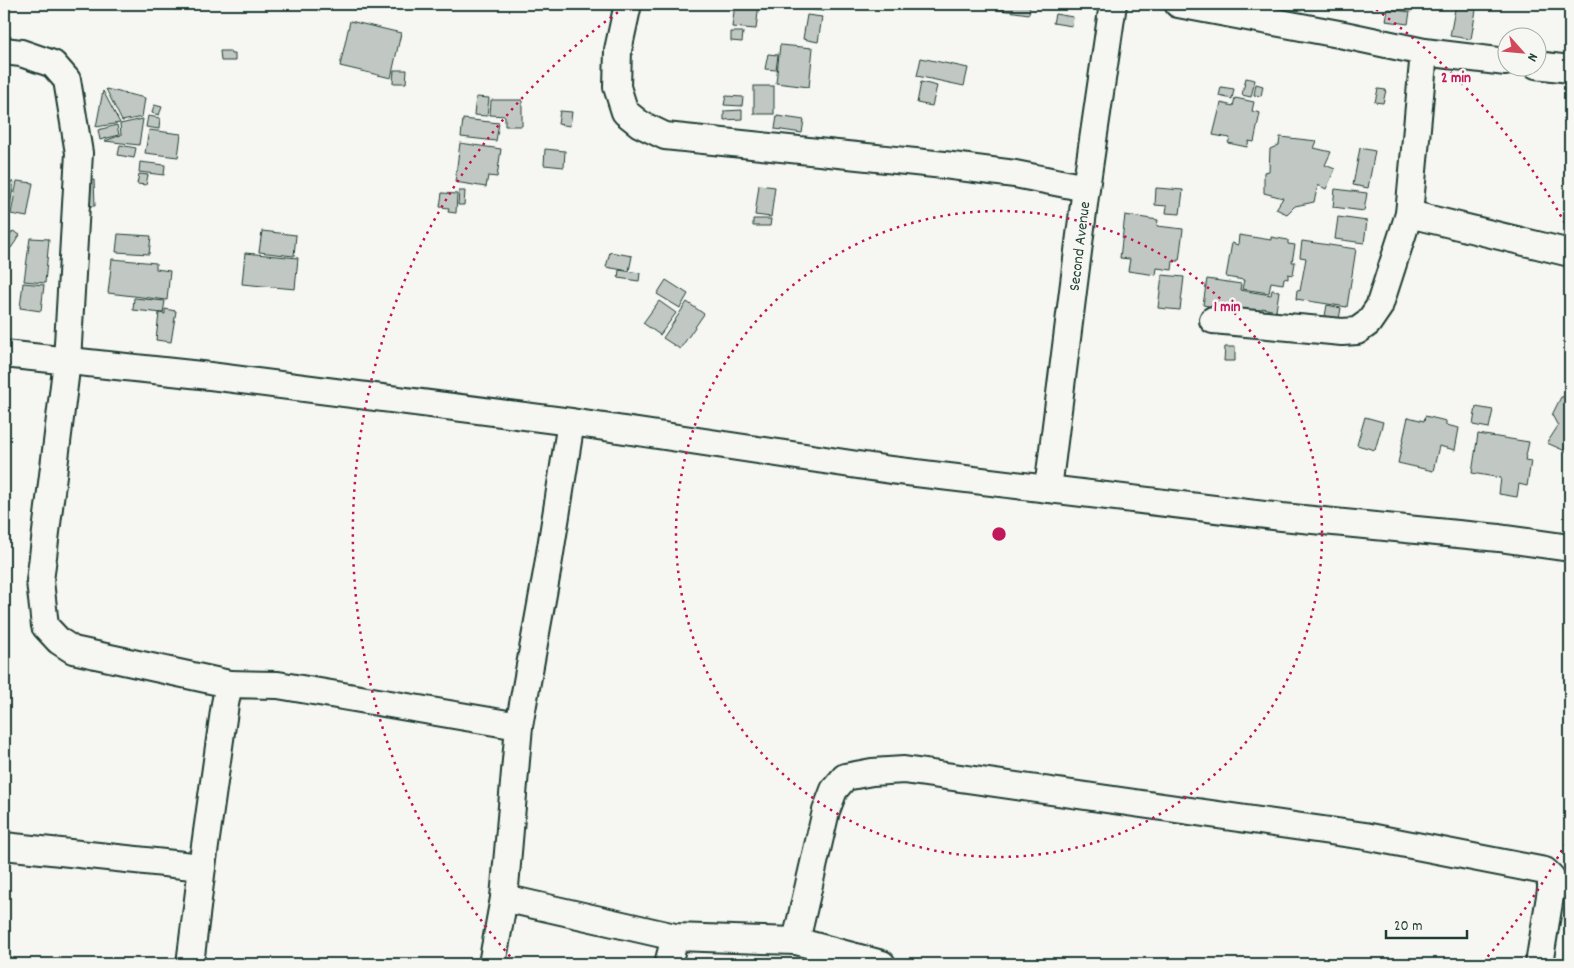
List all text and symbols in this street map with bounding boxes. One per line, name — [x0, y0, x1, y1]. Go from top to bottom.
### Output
north arrow — [1496, 28, 1546, 78]
text: N — [1521, 49, 1542, 65]
text: 2 min — [1441, 68, 1471, 90]
street label: Second Avenue — [1064, 200, 1097, 292]
text: 1 min — [1214, 297, 1240, 319]
centre of rings — [990, 525, 1008, 543]
scale bar — [1386, 908, 1468, 940]
text: 20 m — [1394, 916, 1422, 938]

